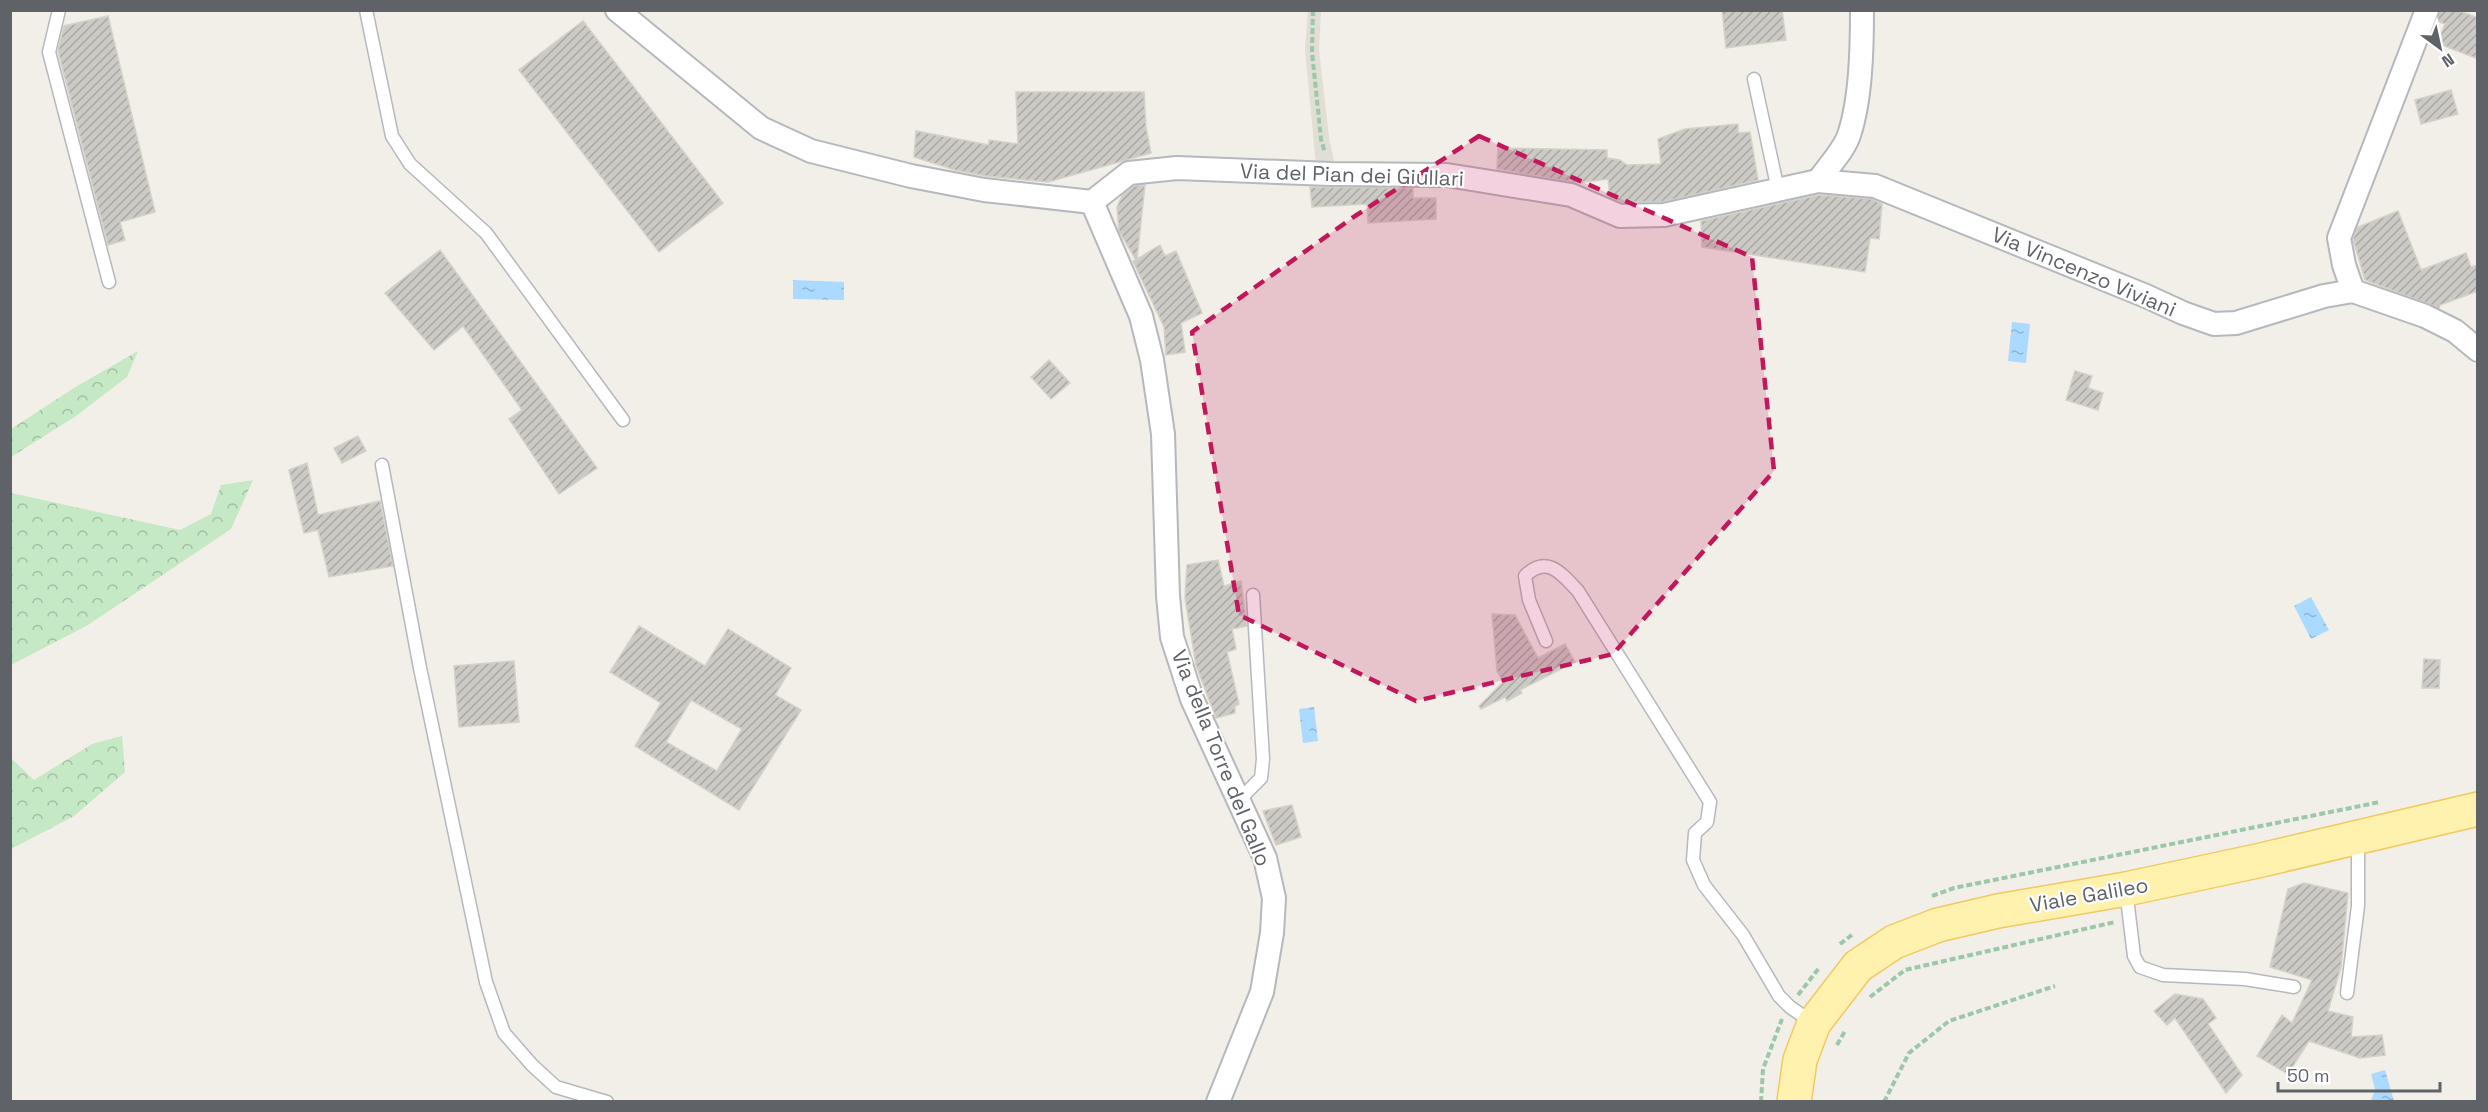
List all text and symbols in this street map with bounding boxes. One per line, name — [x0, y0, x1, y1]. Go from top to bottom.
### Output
north arrow — [2410, 18, 2470, 78]
text: N — [2438, 48, 2458, 72]
street label: Via del Pian dei Giullari — [1240, 157, 1464, 192]
street label: Via Vincenzo Viviani — [1988, 221, 2180, 323]
street label: Via della Torre del Gallo — [1166, 646, 1277, 870]
street label: Viale Galileo — [2027, 871, 2150, 918]
scale bar — [2278, 1055, 2440, 1093]
text: 50 m — [2287, 1064, 2329, 1087]

